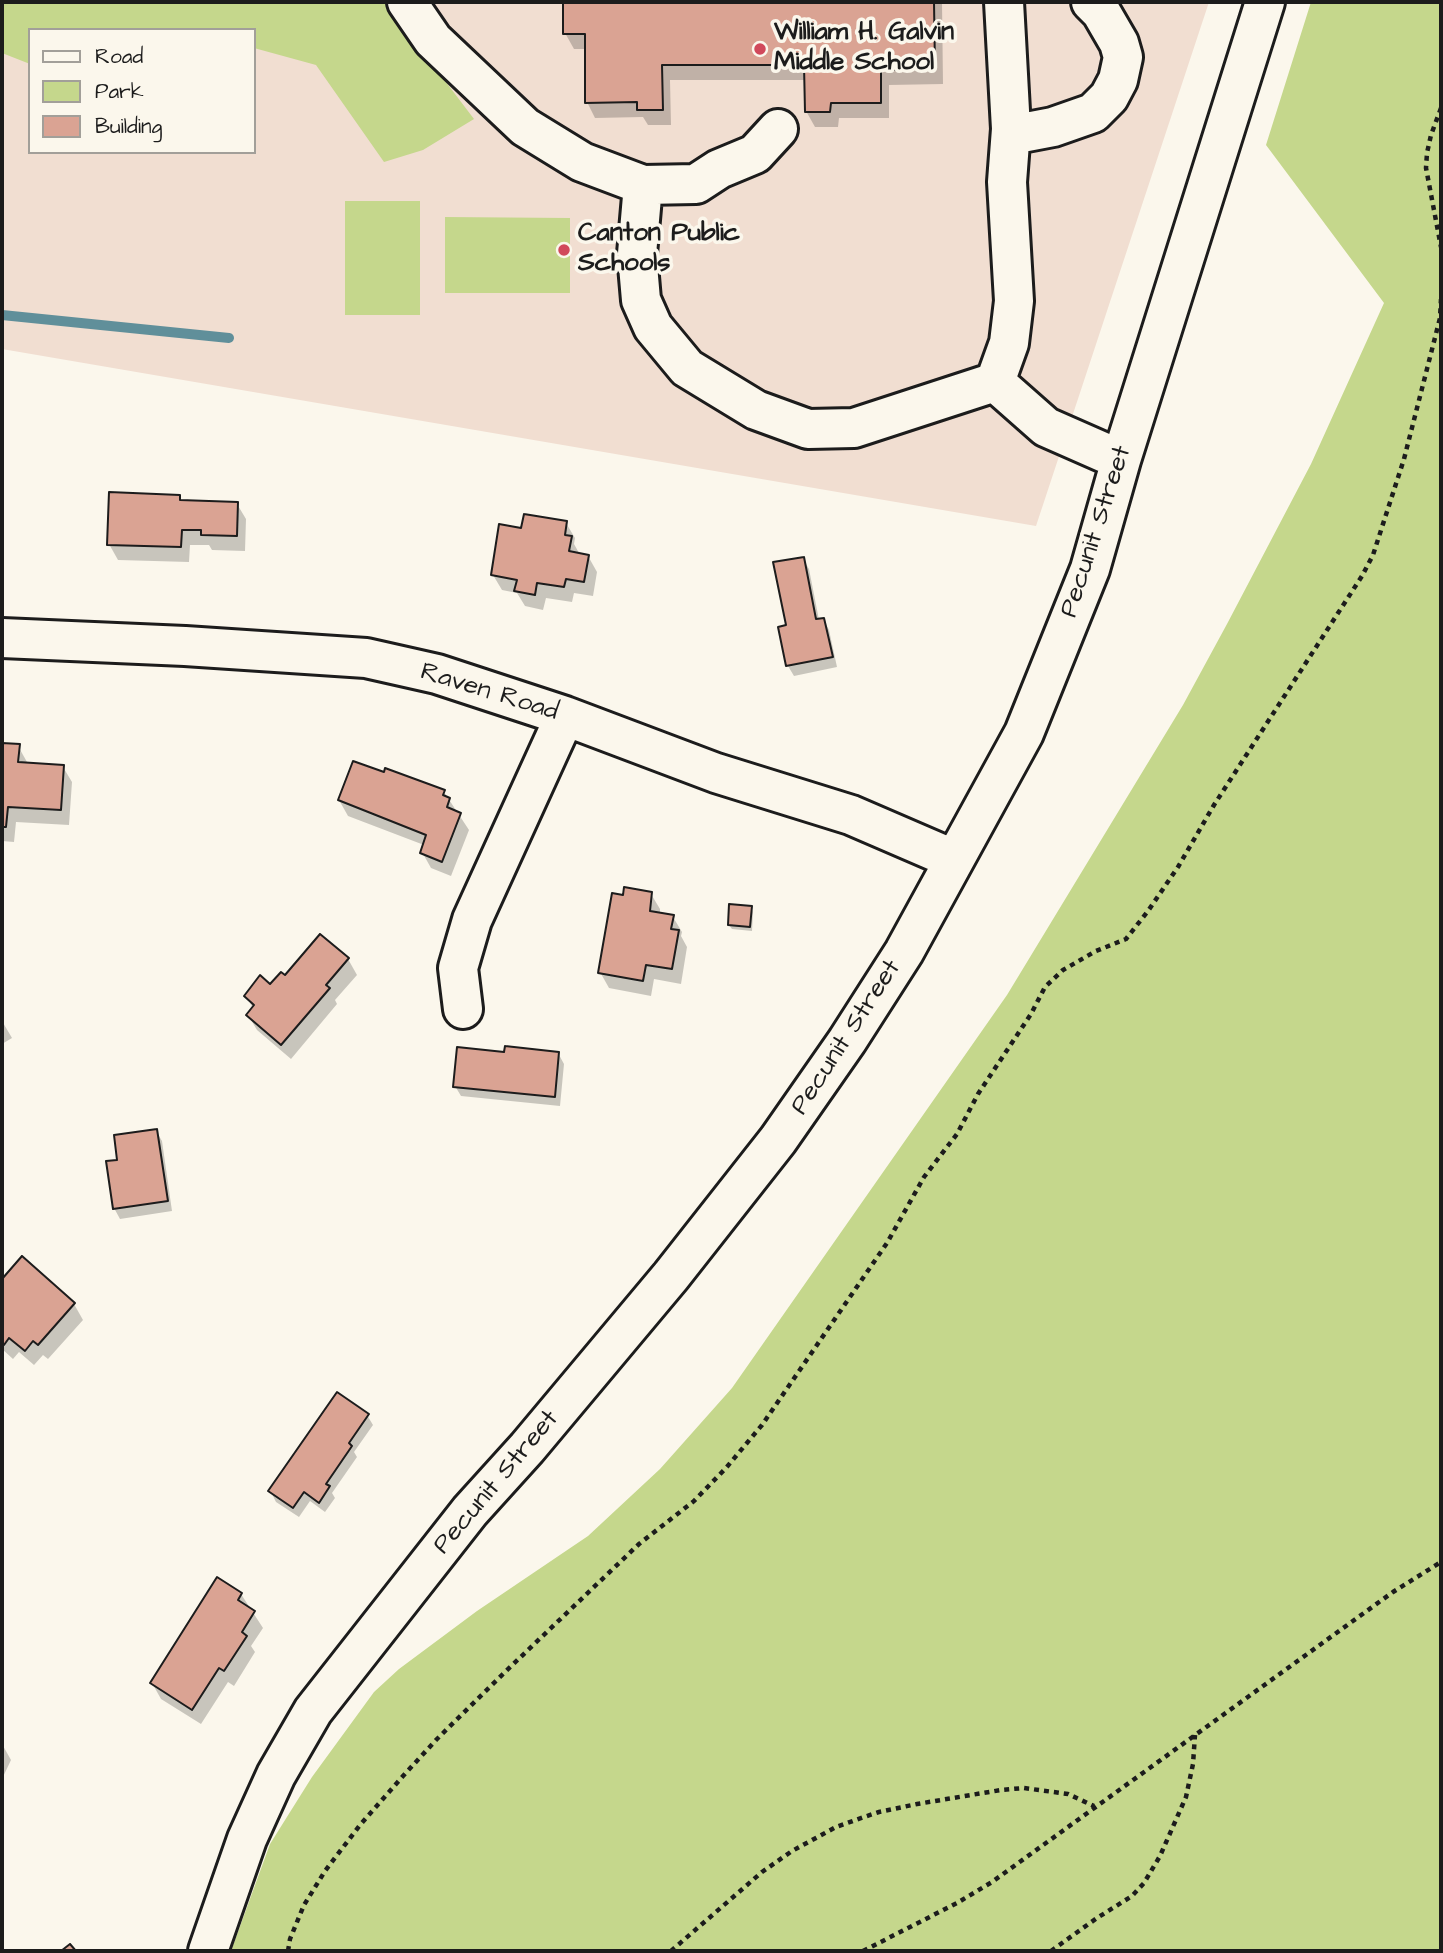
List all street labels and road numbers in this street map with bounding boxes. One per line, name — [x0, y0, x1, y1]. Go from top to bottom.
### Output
street label: Pecunit Street — [1055, 442, 1139, 622]
street label: Raven Road — [416, 657, 562, 729]
street label: Pecunit Street — [785, 955, 909, 1121]
street label: Pecunit Street — [428, 1405, 566, 1561]

